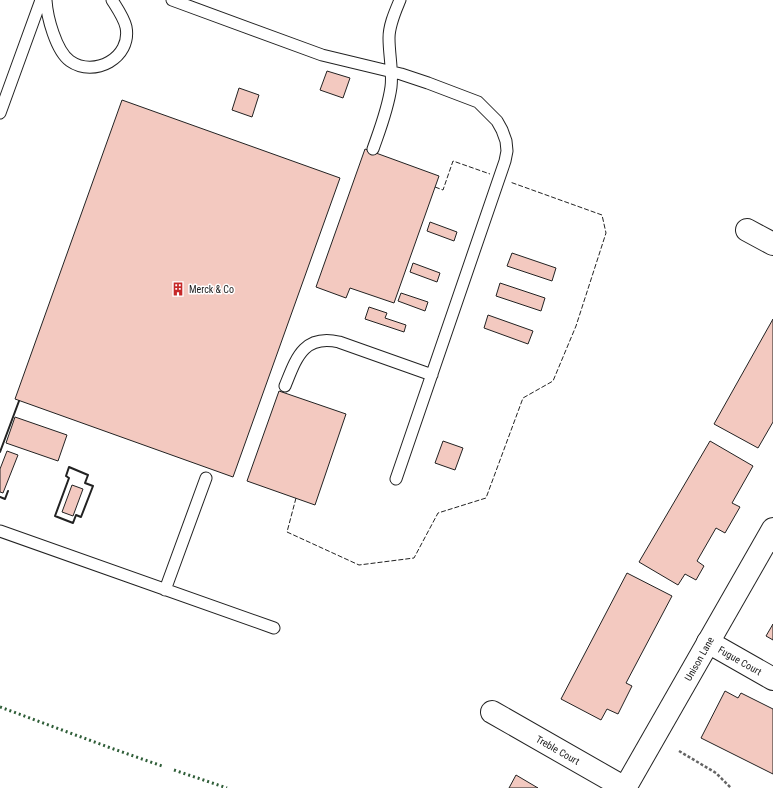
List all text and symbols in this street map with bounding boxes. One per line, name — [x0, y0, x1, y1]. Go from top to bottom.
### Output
building icon: Merck & Co — [170, 281, 186, 297]
place label: Merck & Co — [189, 284, 234, 295]
street label: Unison Lane — [682, 635, 716, 682]
street label: Fugue Court — [717, 644, 764, 677]
street label: Treble Court — [534, 733, 582, 767]

